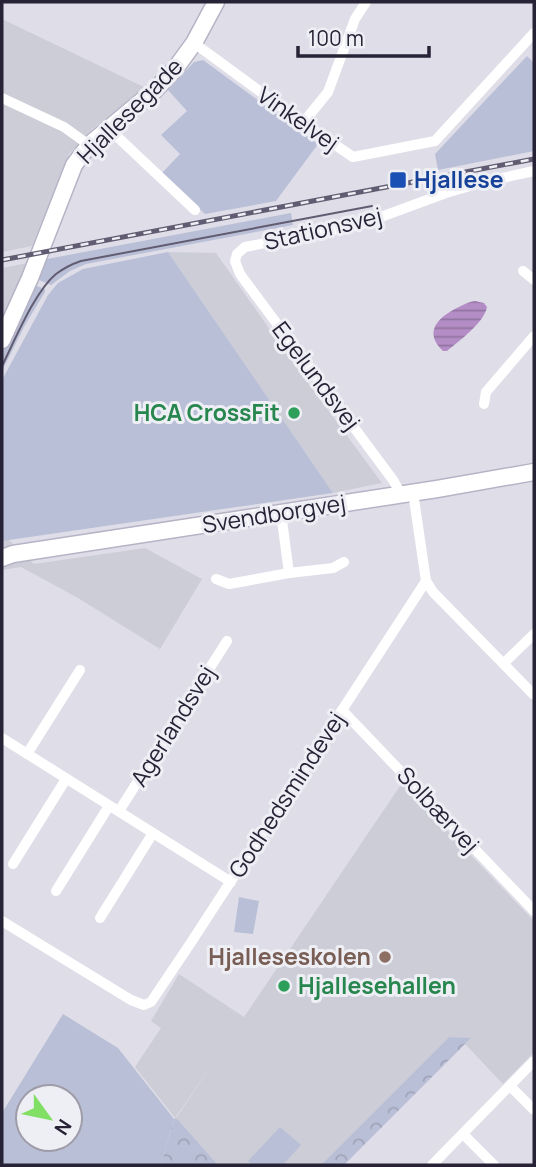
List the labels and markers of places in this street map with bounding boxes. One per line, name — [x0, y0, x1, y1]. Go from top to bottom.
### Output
place label: Hjallese — [414, 163, 504, 195]
marker: Hjallese — [388, 170, 408, 190]
place label: HCA CrossFit — [134, 396, 280, 428]
marker: HCA CrossFit — [286, 405, 302, 421]
place label: Hjalleseskolen — [208, 940, 371, 972]
marker: Hjalleseskolen — [377, 949, 393, 965]
place label: Hjallesehallen — [298, 969, 456, 1001]
marker: Hjallesehallen — [276, 978, 292, 994]

